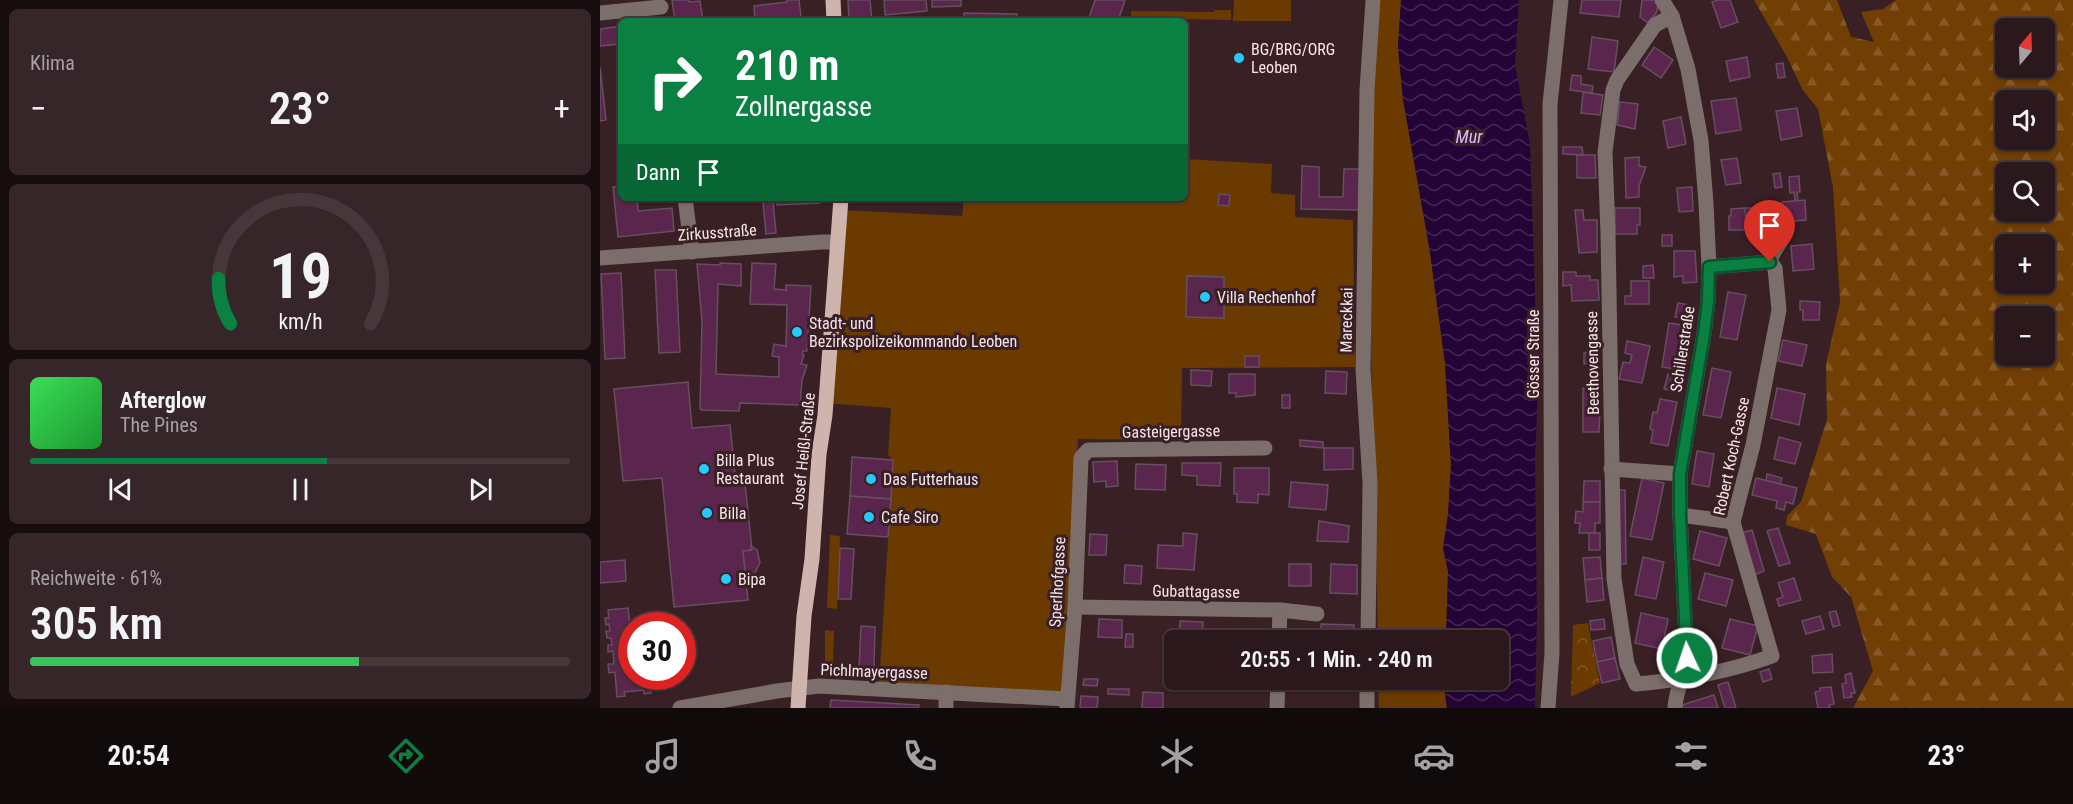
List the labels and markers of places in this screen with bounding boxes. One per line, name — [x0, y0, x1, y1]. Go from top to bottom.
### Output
place label: BG/BRG/ORG Leoben — [1251, 40, 1335, 77]
marker: BG/BRG/ORG Leoben — [1232, 51, 1246, 65]
pin — [1744, 200, 1795, 262]
place label: Villa Rechenhof — [1217, 288, 1316, 307]
marker: Villa Rechenhof — [1198, 290, 1212, 304]
place label: Stadt- und Bezirkspolizeikommando Leoben — [809, 314, 1017, 351]
marker: Stadt- und Bezirkspolizeikommando Leoben — [790, 325, 804, 339]
place label: Billa Plus Restaurant — [716, 451, 784, 488]
marker: Billa Plus Restaurant — [697, 462, 711, 476]
place label: Das Futterhaus — [883, 470, 978, 489]
marker: Das Futterhaus — [864, 472, 878, 486]
place label: Billa — [719, 504, 746, 523]
marker: Billa — [700, 506, 714, 520]
place label: Cafe Siro — [881, 508, 939, 527]
marker: Cafe Siro — [862, 510, 876, 524]
place label: Bipa — [738, 570, 766, 589]
marker: Bipa — [719, 572, 733, 586]

